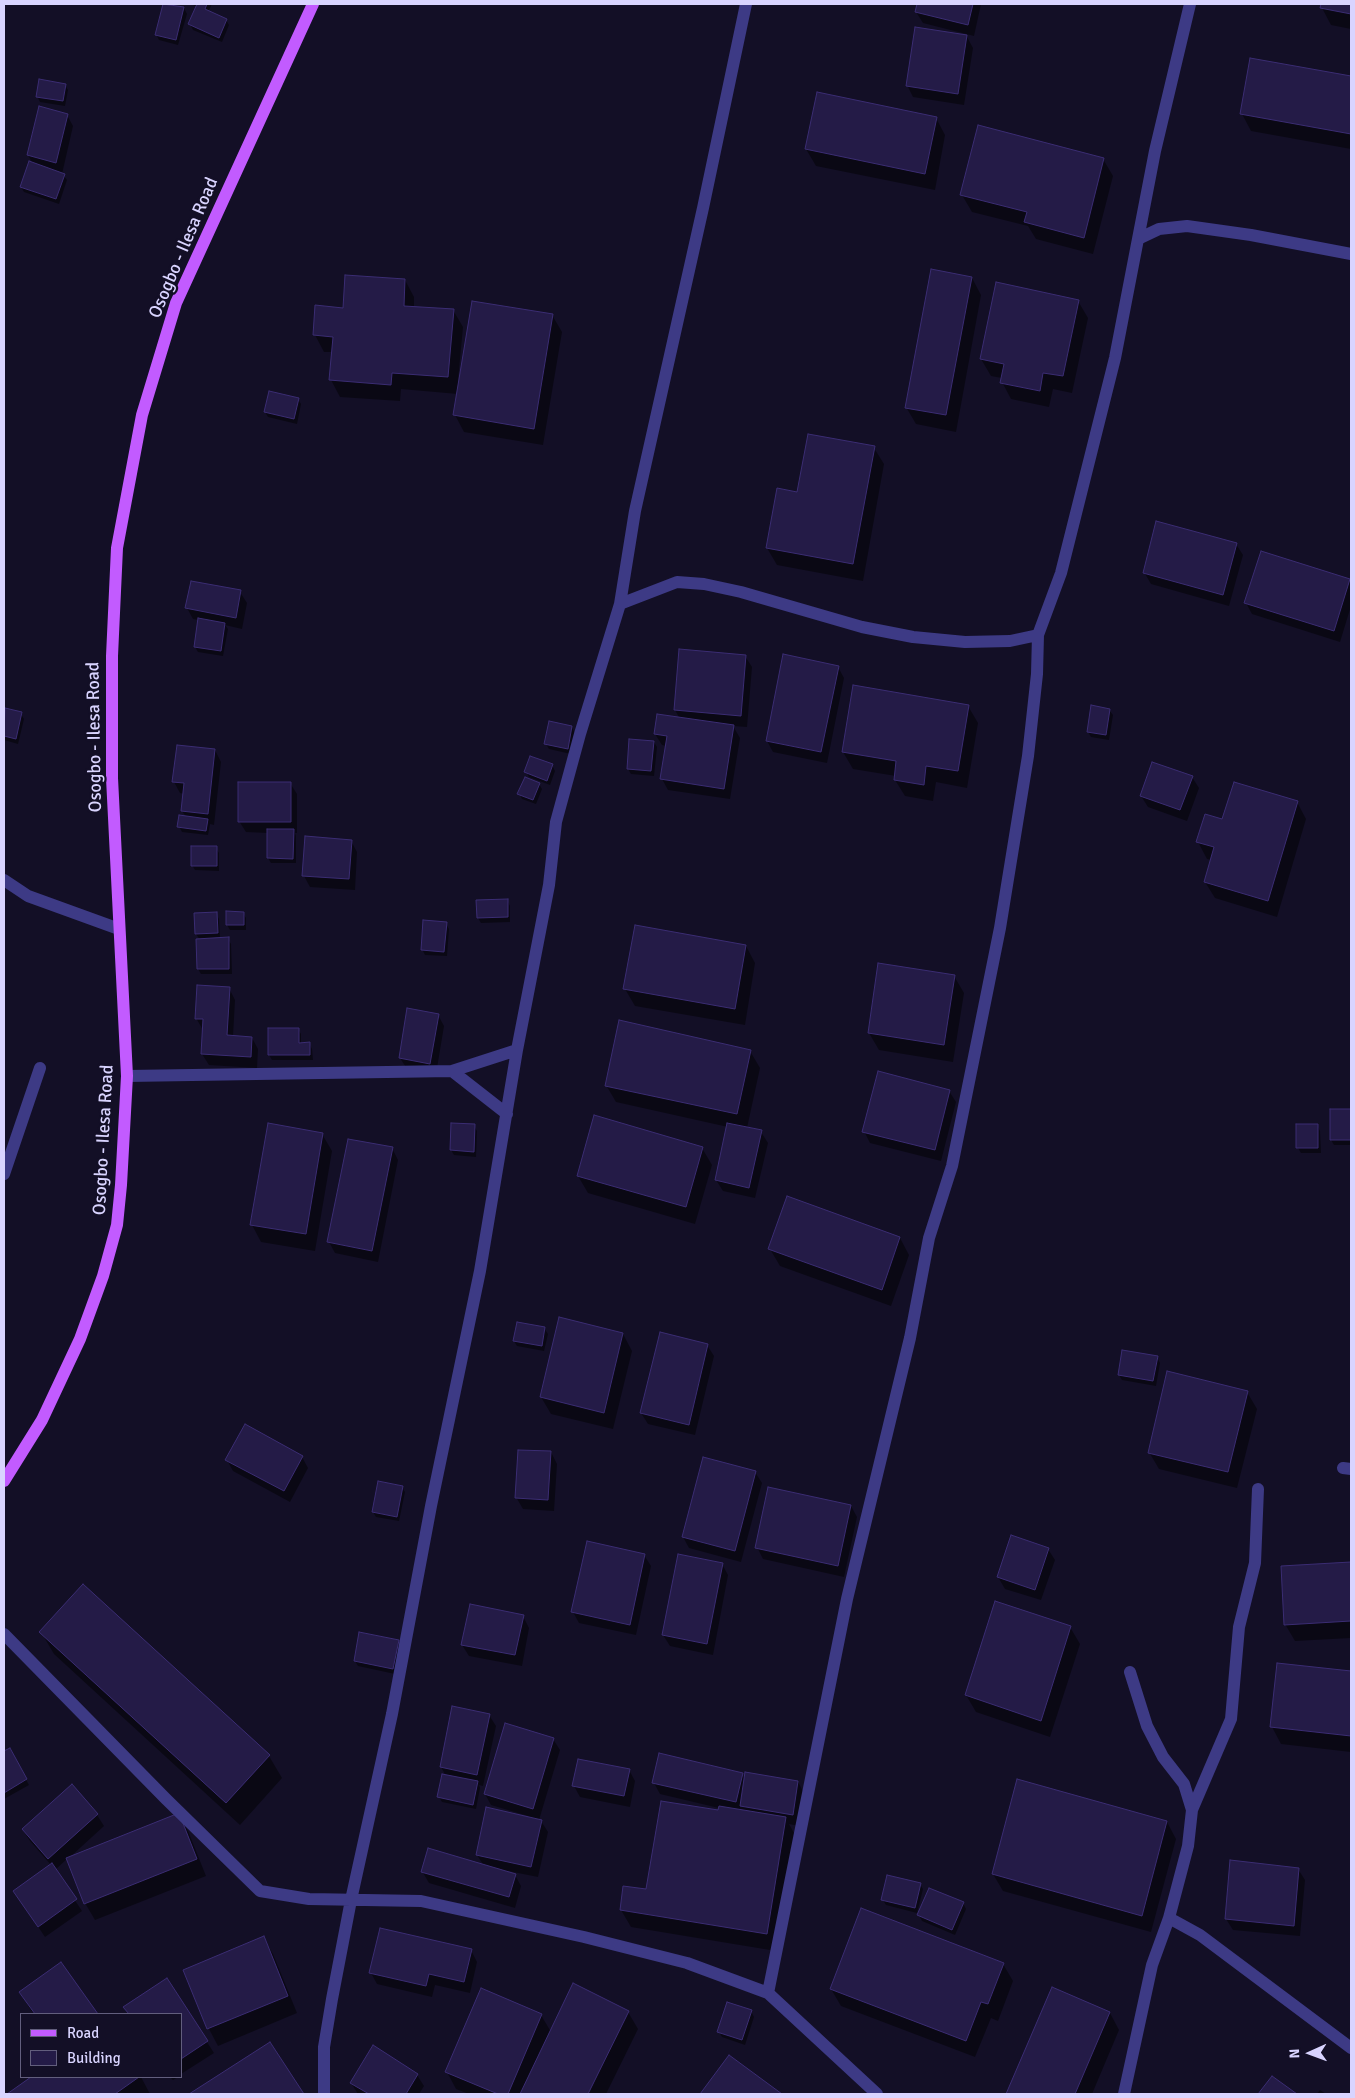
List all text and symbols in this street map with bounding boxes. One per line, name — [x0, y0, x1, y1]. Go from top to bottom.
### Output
street label: Osogbo - Ilesa Road — [145, 174, 223, 322]
street label: Osogbo - Ilesa Road — [83, 662, 107, 812]
street label: Osogbo - Ilesa Road — [89, 1064, 119, 1216]
legend — [20, 2013, 182, 2078]
text: Road — [67, 2024, 99, 2042]
north arrow — [1285, 2028, 1335, 2078]
text: N — [1286, 2048, 1303, 2059]
text: Building — [67, 2049, 121, 2067]

